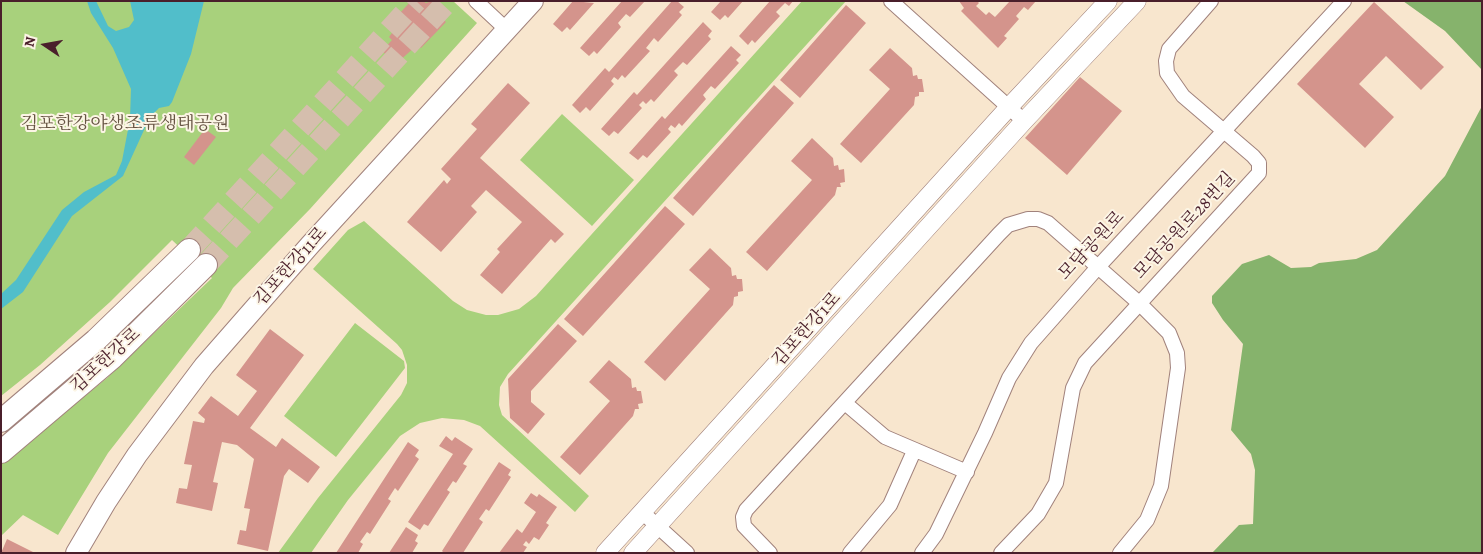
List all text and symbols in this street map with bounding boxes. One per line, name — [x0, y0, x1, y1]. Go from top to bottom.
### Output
north arrow — [20, 20, 70, 70]
text: N — [19, 35, 40, 49]
park label: 김포한강야생조류생태공원 — [21, 114, 229, 136]
street label: 모담공원로28번길 — [1130, 168, 1240, 284]
street label: 모담공원로 — [1054, 207, 1130, 285]
street label: 김포한강11로 — [250, 223, 332, 311]
street label: 김포한강1로 — [768, 288, 846, 372]
street label: 김포한강로 — [66, 324, 146, 398]

